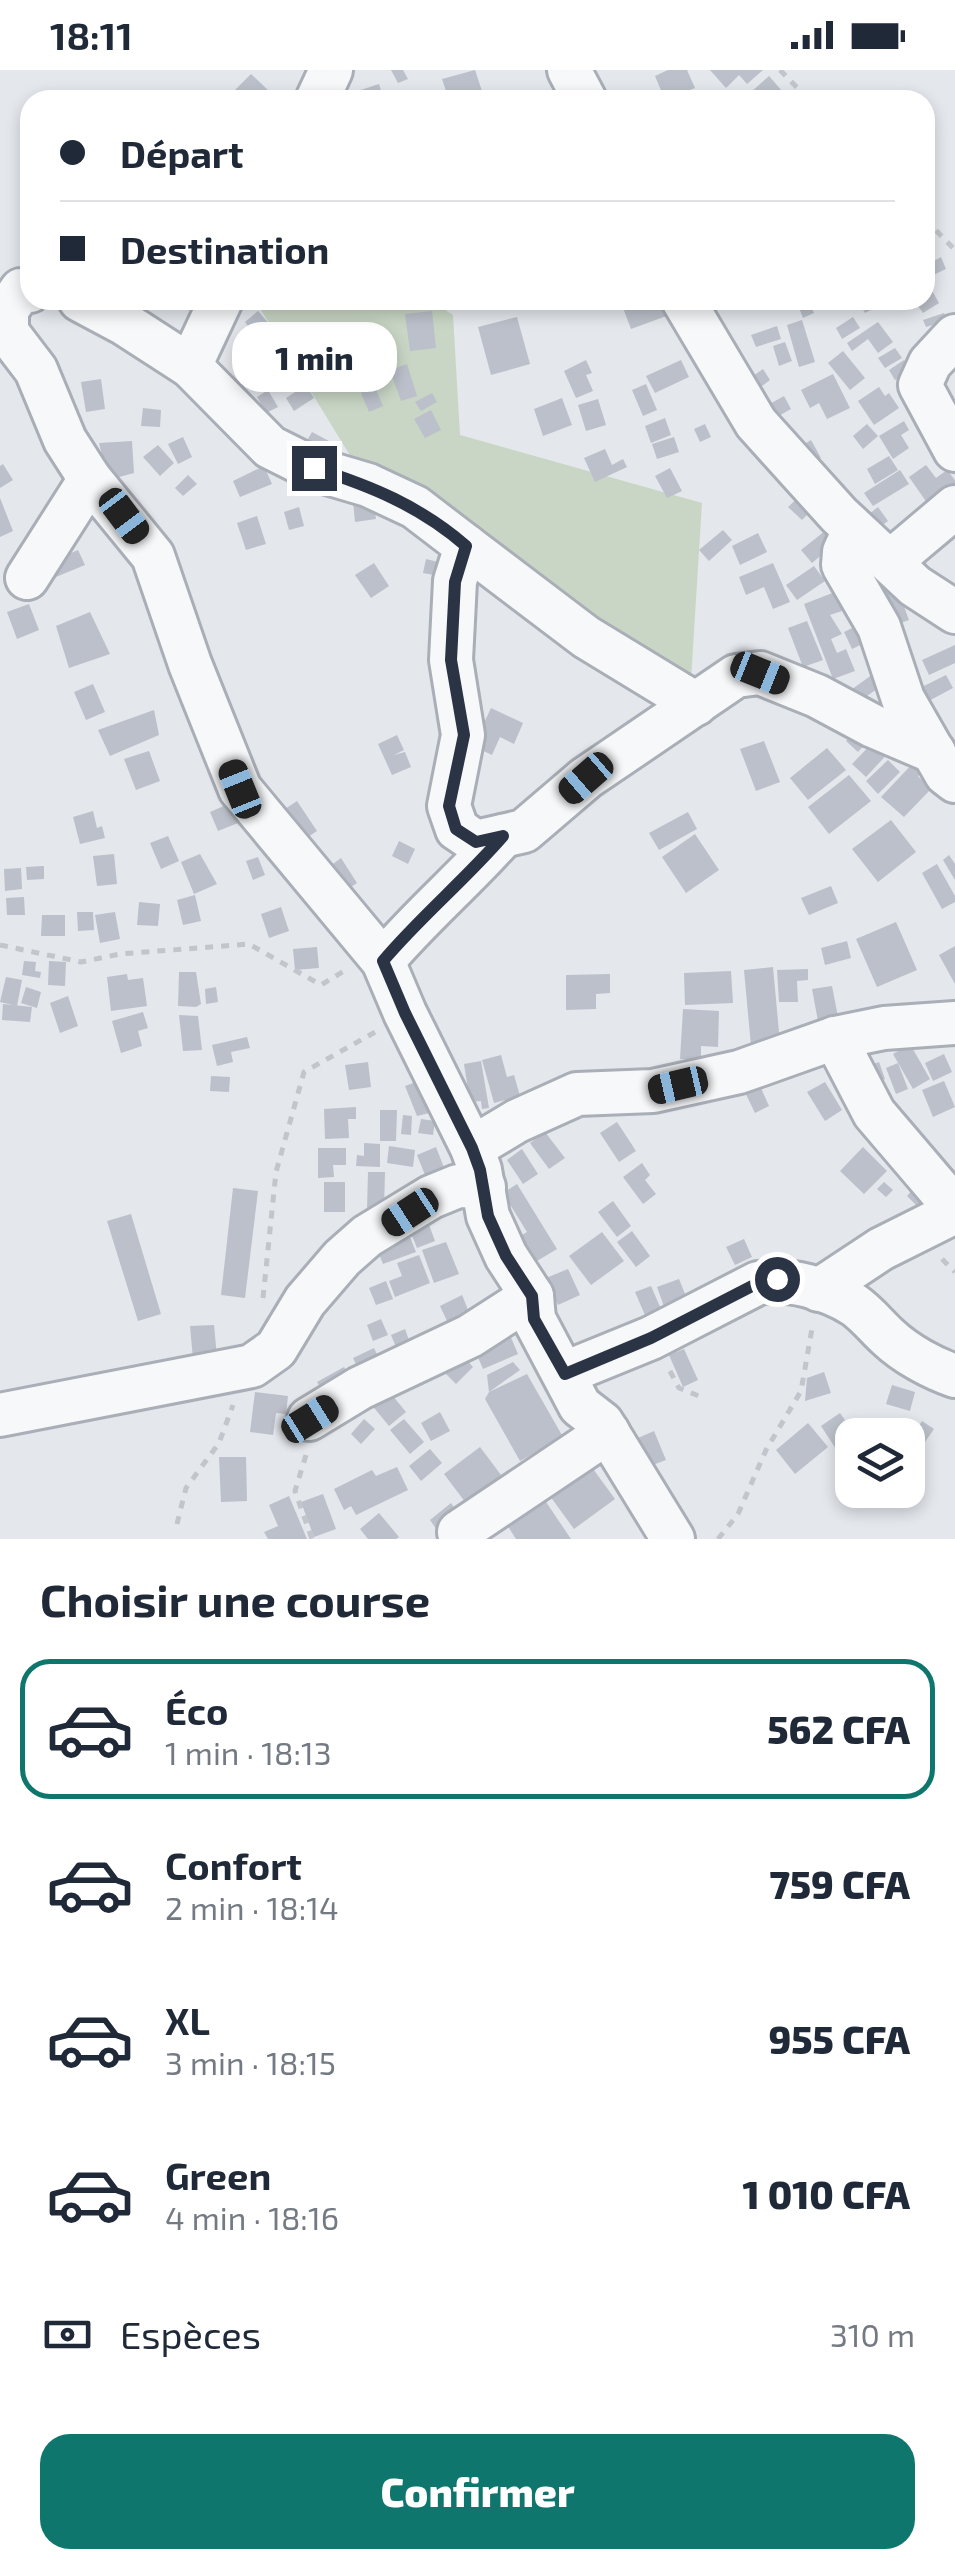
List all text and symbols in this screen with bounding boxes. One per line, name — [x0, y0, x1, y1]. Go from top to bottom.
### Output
text: 18:11 — [50, 12, 133, 58]
text: Départ — [120, 130, 244, 176]
text: Destination — [120, 226, 329, 272]
callout: 1 min — [232, 323, 396, 393]
text: 1 min — [275, 338, 354, 376]
route end — [292, 446, 337, 491]
car — [94, 483, 154, 549]
car — [727, 648, 793, 698]
car — [554, 747, 618, 809]
car — [215, 756, 265, 822]
car — [645, 1064, 711, 1106]
car — [377, 1183, 443, 1241]
route start — [755, 1257, 800, 1302]
car — [277, 1390, 343, 1448]
map controls — [835, 1418, 925, 1508]
button: layers — [835, 1418, 925, 1508]
text: Choisir une course — [40, 1572, 430, 1626]
icon: car — [45, 1684, 135, 1774]
text: Éco — [165, 1687, 228, 1733]
text: 562 CFA — [767, 1706, 910, 1752]
text: 1 min · 18:13 — [165, 1733, 332, 1771]
icon: car — [45, 1839, 135, 1929]
text: Confort — [165, 1842, 302, 1888]
text: 759 CFA — [769, 1861, 910, 1907]
text: 2 min · 18:14 — [165, 1888, 339, 1926]
icon: car — [45, 1994, 135, 2084]
text: XL — [165, 1997, 210, 2043]
text: 955 CFA — [768, 2016, 910, 2062]
text: 3 min · 18:15 — [165, 2043, 336, 2081]
icon: car — [45, 2149, 135, 2239]
text: Green — [165, 2152, 271, 2198]
text: 1 010 CFA — [742, 2171, 910, 2217]
text: 4 min · 18:16 — [165, 2198, 339, 2236]
icon: cash — [40, 2307, 95, 2362]
text: Espèces — [120, 2311, 261, 2357]
text: 310 m — [830, 2315, 915, 2353]
button: Confirmer — [40, 2434, 915, 2549]

